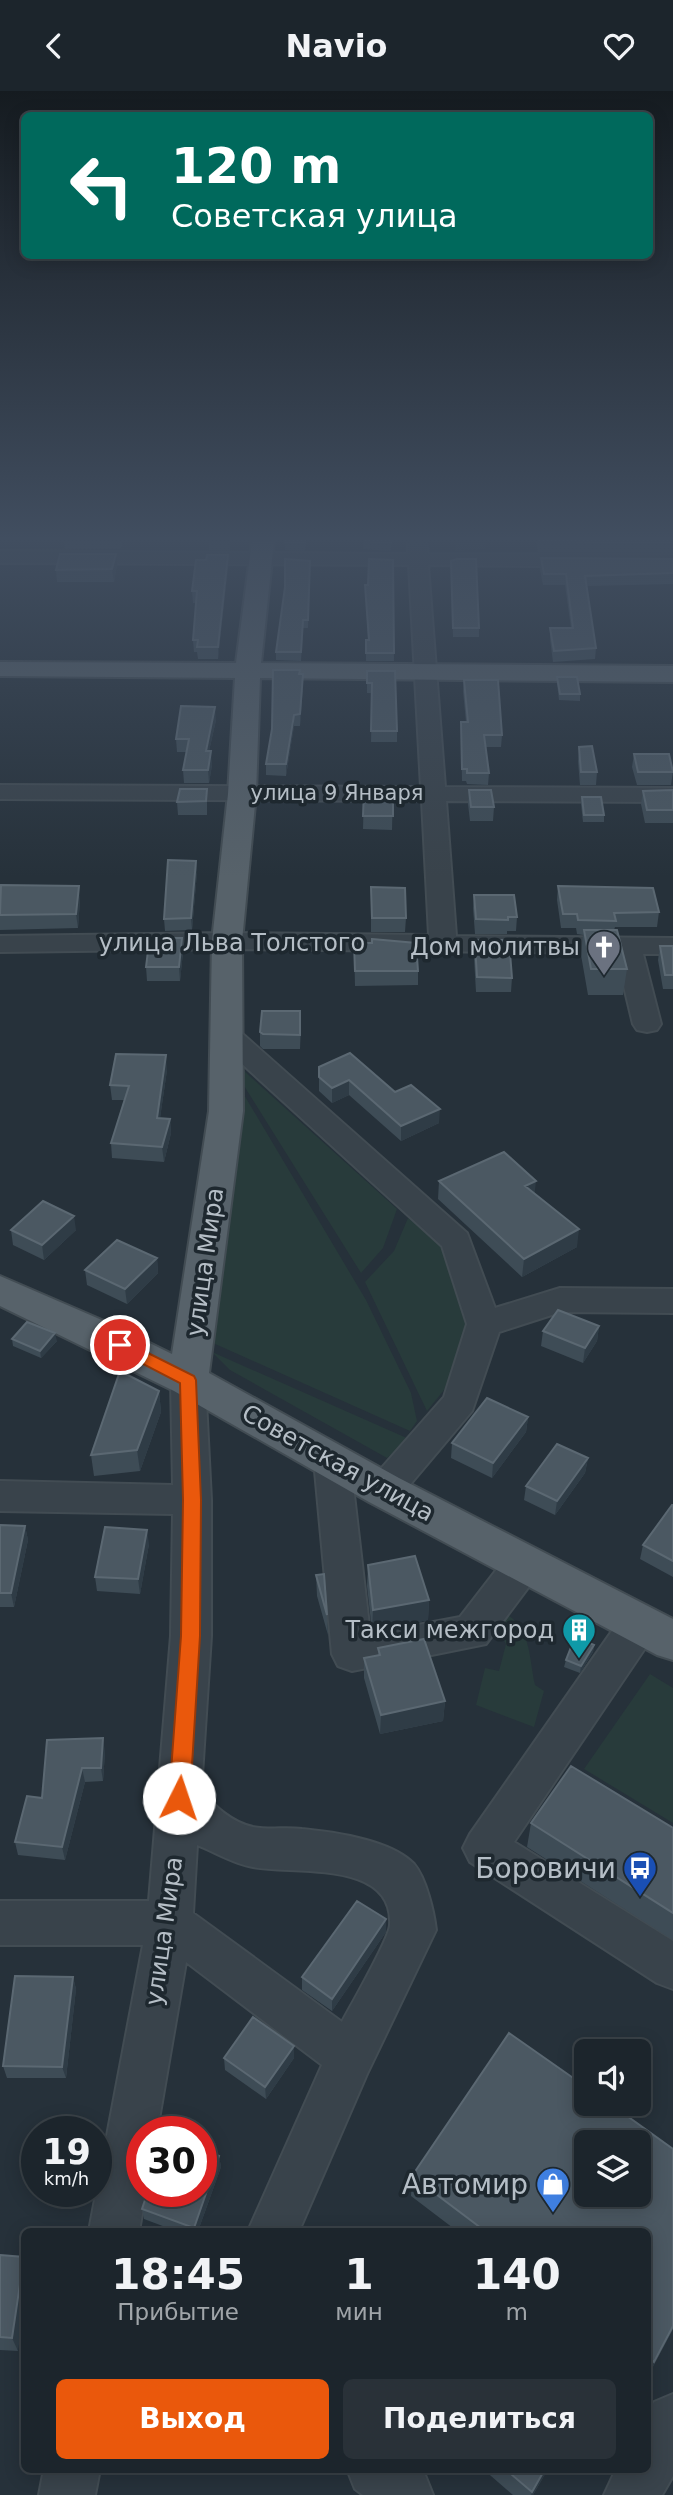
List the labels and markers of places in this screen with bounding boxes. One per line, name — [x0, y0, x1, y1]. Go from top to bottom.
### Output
church icon: Дом молитвы — [585, 928, 623, 977]
place label: Дом молитвы — [410, 933, 580, 961]
pin — [90, 1315, 150, 1375]
building icon: Такси межгород — [560, 1611, 598, 1660]
place label: Такси межгород — [344, 1616, 554, 1644]
bus stop icon: Боровичи — [621, 1849, 659, 1898]
place label: Боровичи — [475, 1852, 616, 1885]
shop icon: Автомир — [534, 2165, 572, 2214]
place label: Автомир — [402, 2168, 528, 2201]

